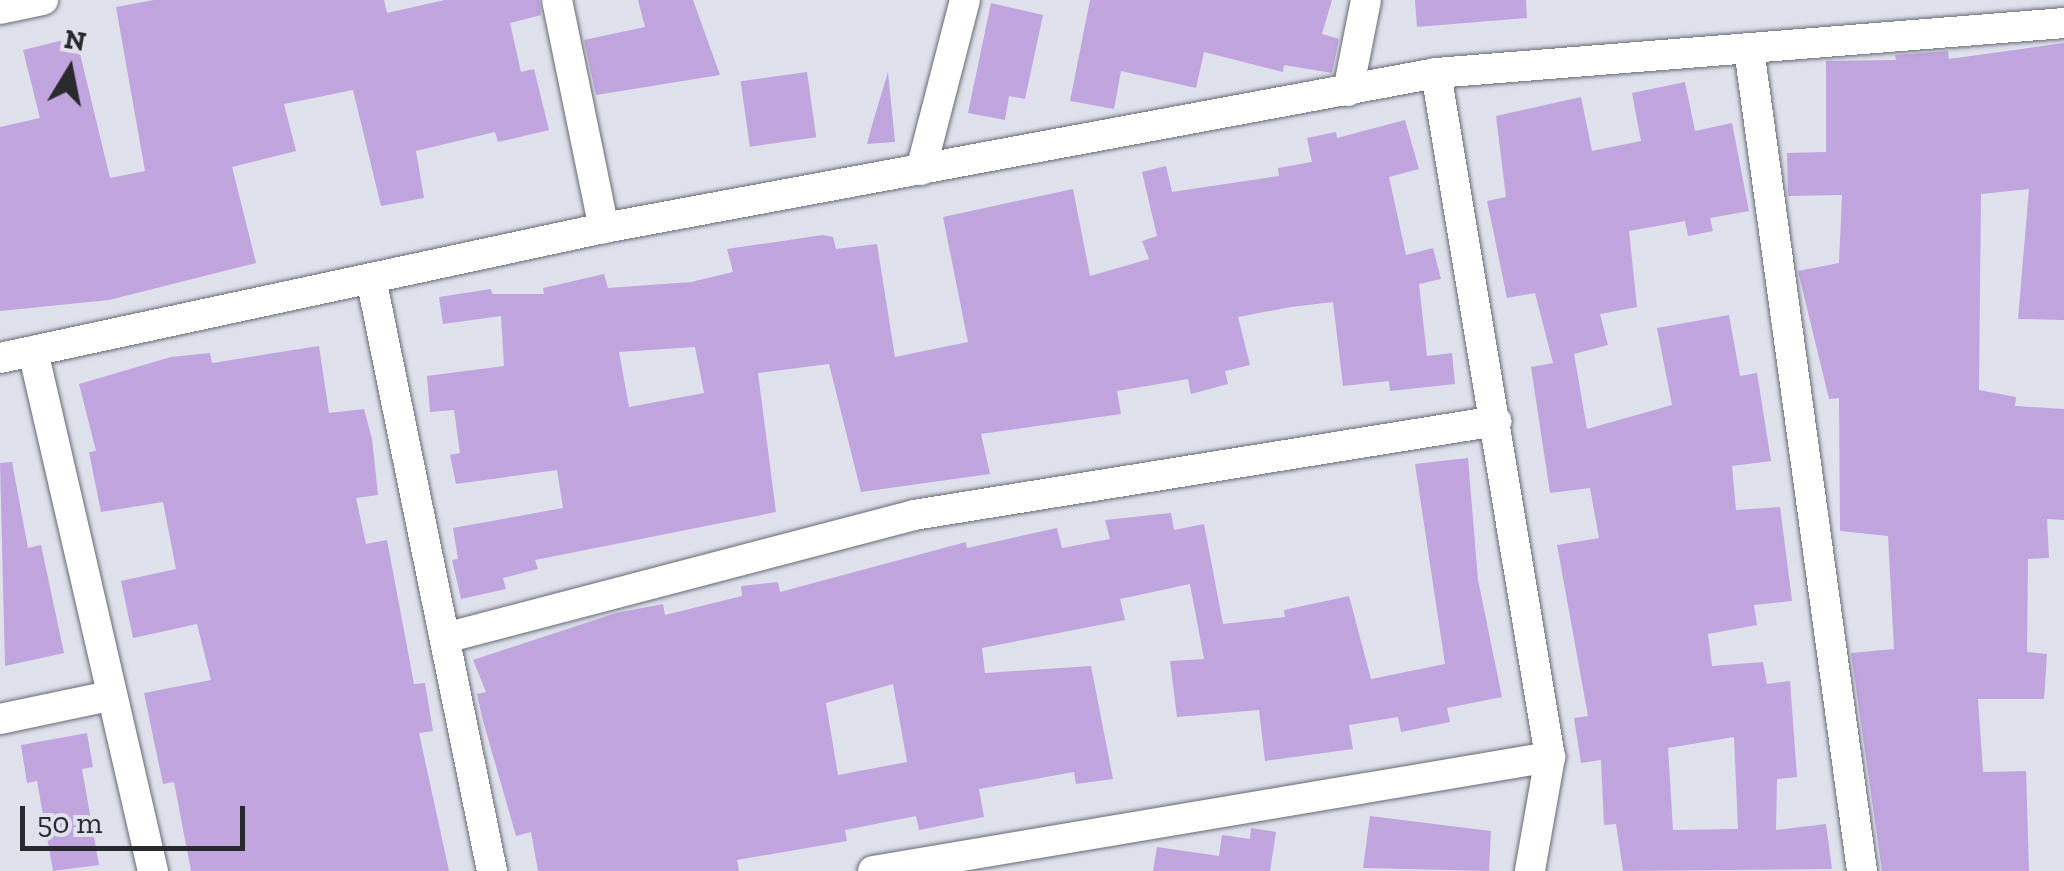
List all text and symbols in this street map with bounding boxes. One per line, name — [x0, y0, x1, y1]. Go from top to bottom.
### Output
north arrow — [20, 20, 120, 120]
text: N — [62, 22, 89, 58]
scale bar — [25, 786, 250, 848]
text: 50 m — [37, 805, 102, 841]

